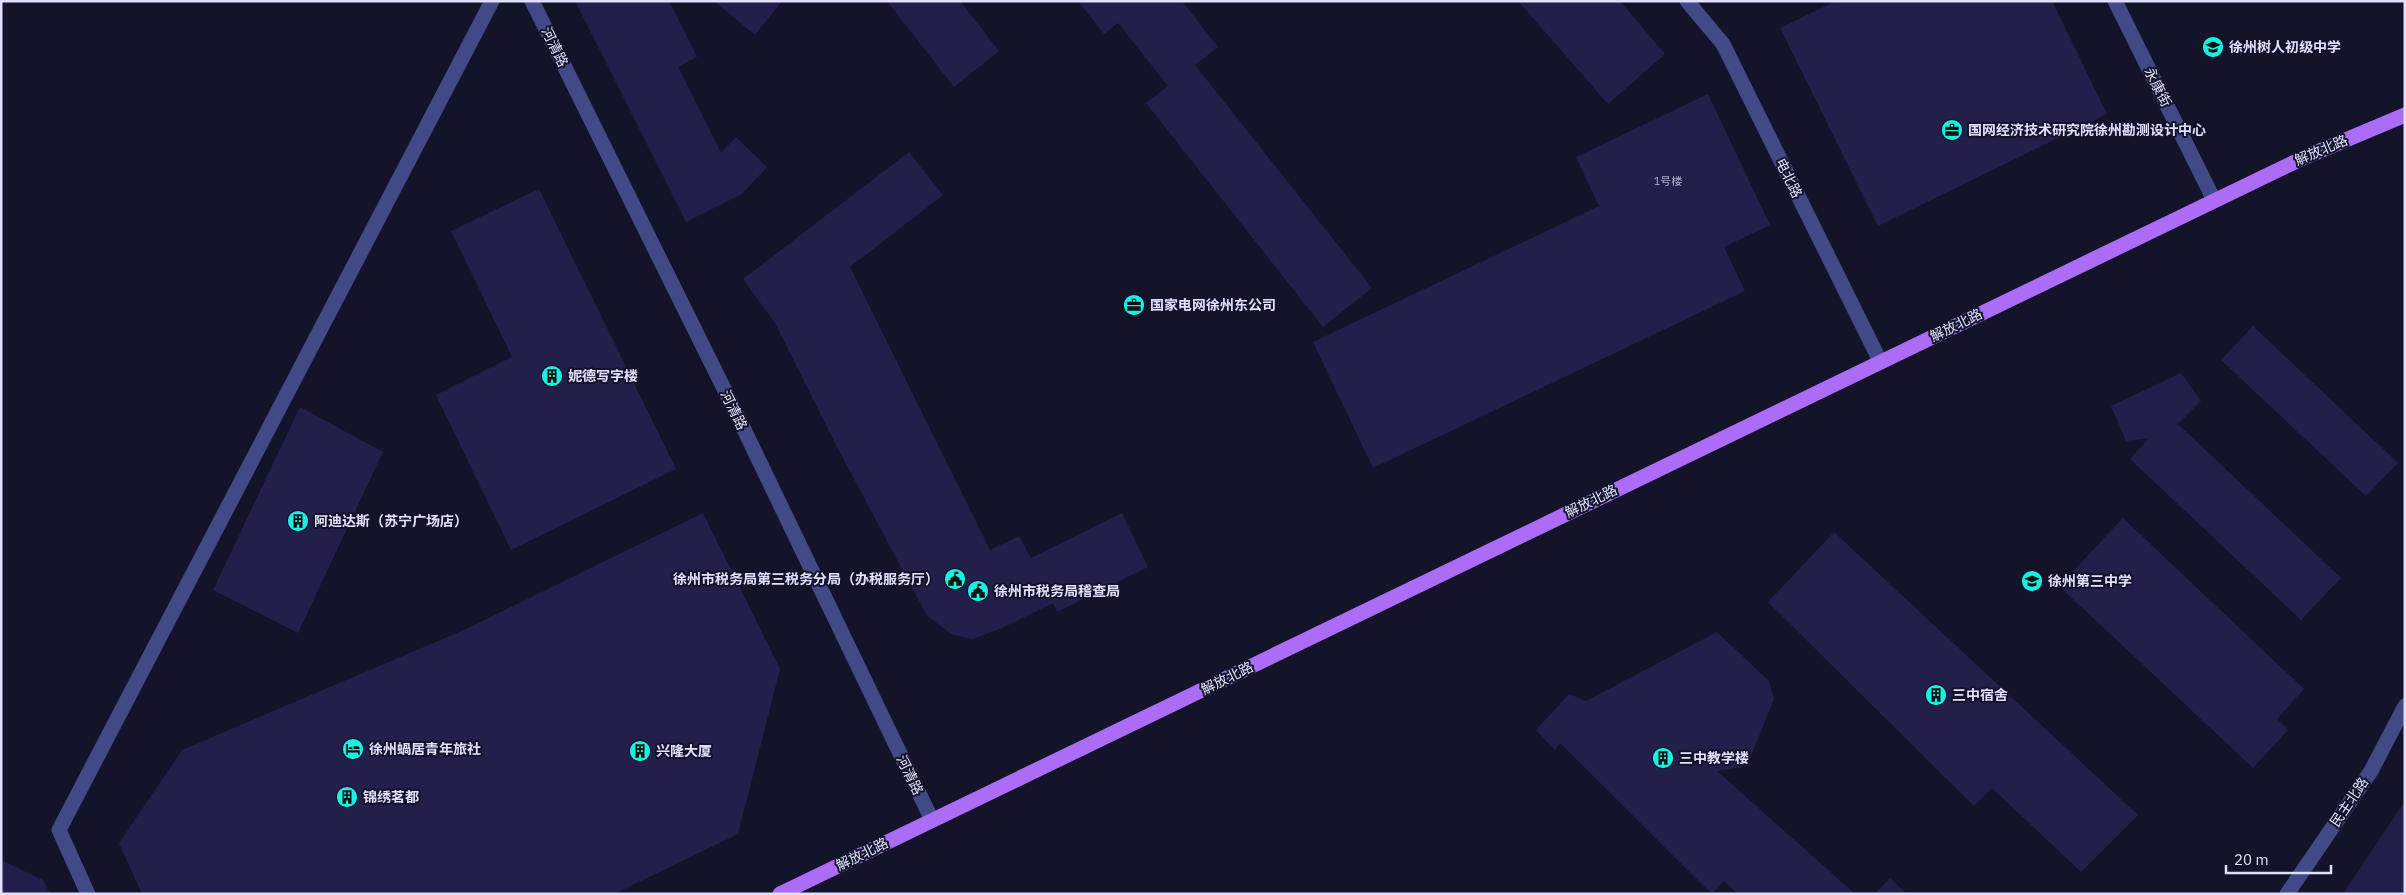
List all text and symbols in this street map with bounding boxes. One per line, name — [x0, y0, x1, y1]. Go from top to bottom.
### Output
street label: 河清路 — [538, 24, 572, 70]
school or university icon: 徐州树人初级中学 — [2201, 35, 2225, 59]
place label: 徐州树人初级中学 — [2229, 38, 2341, 56]
street label: 永康街 — [2140, 64, 2176, 110]
office icon: 国网经济技术研究院徐州勘测设计中心 — [1940, 118, 1964, 142]
place label: 国网经济技术研究院徐州勘测设计中心 — [1968, 121, 2206, 139]
street label: 解放北路 — [2292, 131, 2350, 169]
street label: 电北路 — [1772, 155, 1806, 201]
house number: 1号楼 — [1654, 174, 1682, 188]
office icon: 国家电网徐州东公司 — [1122, 293, 1146, 317]
place label: 国家电网徐州东公司 — [1150, 296, 1276, 314]
street label: 解放北路 — [1927, 305, 1985, 345]
building icon: 妮德写字楼 — [540, 364, 564, 388]
place label: 妮德写字楼 — [568, 367, 638, 385]
street label: 河清路 — [717, 387, 751, 433]
street label: 解放北路 — [1562, 481, 1620, 521]
building icon: 阿迪达斯（苏宁广场店） — [286, 509, 310, 533]
place label: 阿迪达斯（苏宁广场店） — [314, 512, 468, 530]
public building icon: 徐州市税务局第三税务分局（办税服务厅） — [943, 567, 967, 591]
school or university icon: 徐州第三中学 — [2020, 569, 2044, 593]
place label: 徐州市税务局第三税务分局（办税服务厅） — [673, 570, 939, 588]
place label: 徐州第三中学 — [2048, 572, 2132, 590]
public building icon: 徐州市税务局稽查局 — [966, 579, 990, 603]
place label: 徐州市税务局稽查局 — [994, 582, 1120, 600]
street label: 解放北路 — [1198, 658, 1256, 698]
building icon: 三中宿舍 — [1924, 683, 1948, 707]
place label: 三中宿舍 — [1952, 686, 2008, 704]
hotel icon: 徐州蝸居青年旅社 — [341, 737, 365, 761]
building icon: 兴隆大厦 — [628, 739, 652, 763]
place label: 徐州蝸居青年旅社 — [369, 740, 481, 758]
place label: 兴隆大厦 — [656, 742, 712, 760]
building icon: 三中教学楼 — [1651, 746, 1675, 770]
place label: 三中教学楼 — [1679, 749, 1749, 767]
street label: 河清路 — [893, 752, 927, 798]
street label: 民主北路 — [2326, 774, 2372, 830]
building icon: 锦绣茗都 — [335, 785, 359, 809]
place label: 锦绣茗都 — [363, 788, 419, 806]
street label: 解放北路 — [833, 834, 891, 874]
scale bar — [2226, 842, 2331, 874]
text: 20 m — [2234, 850, 2269, 869]

